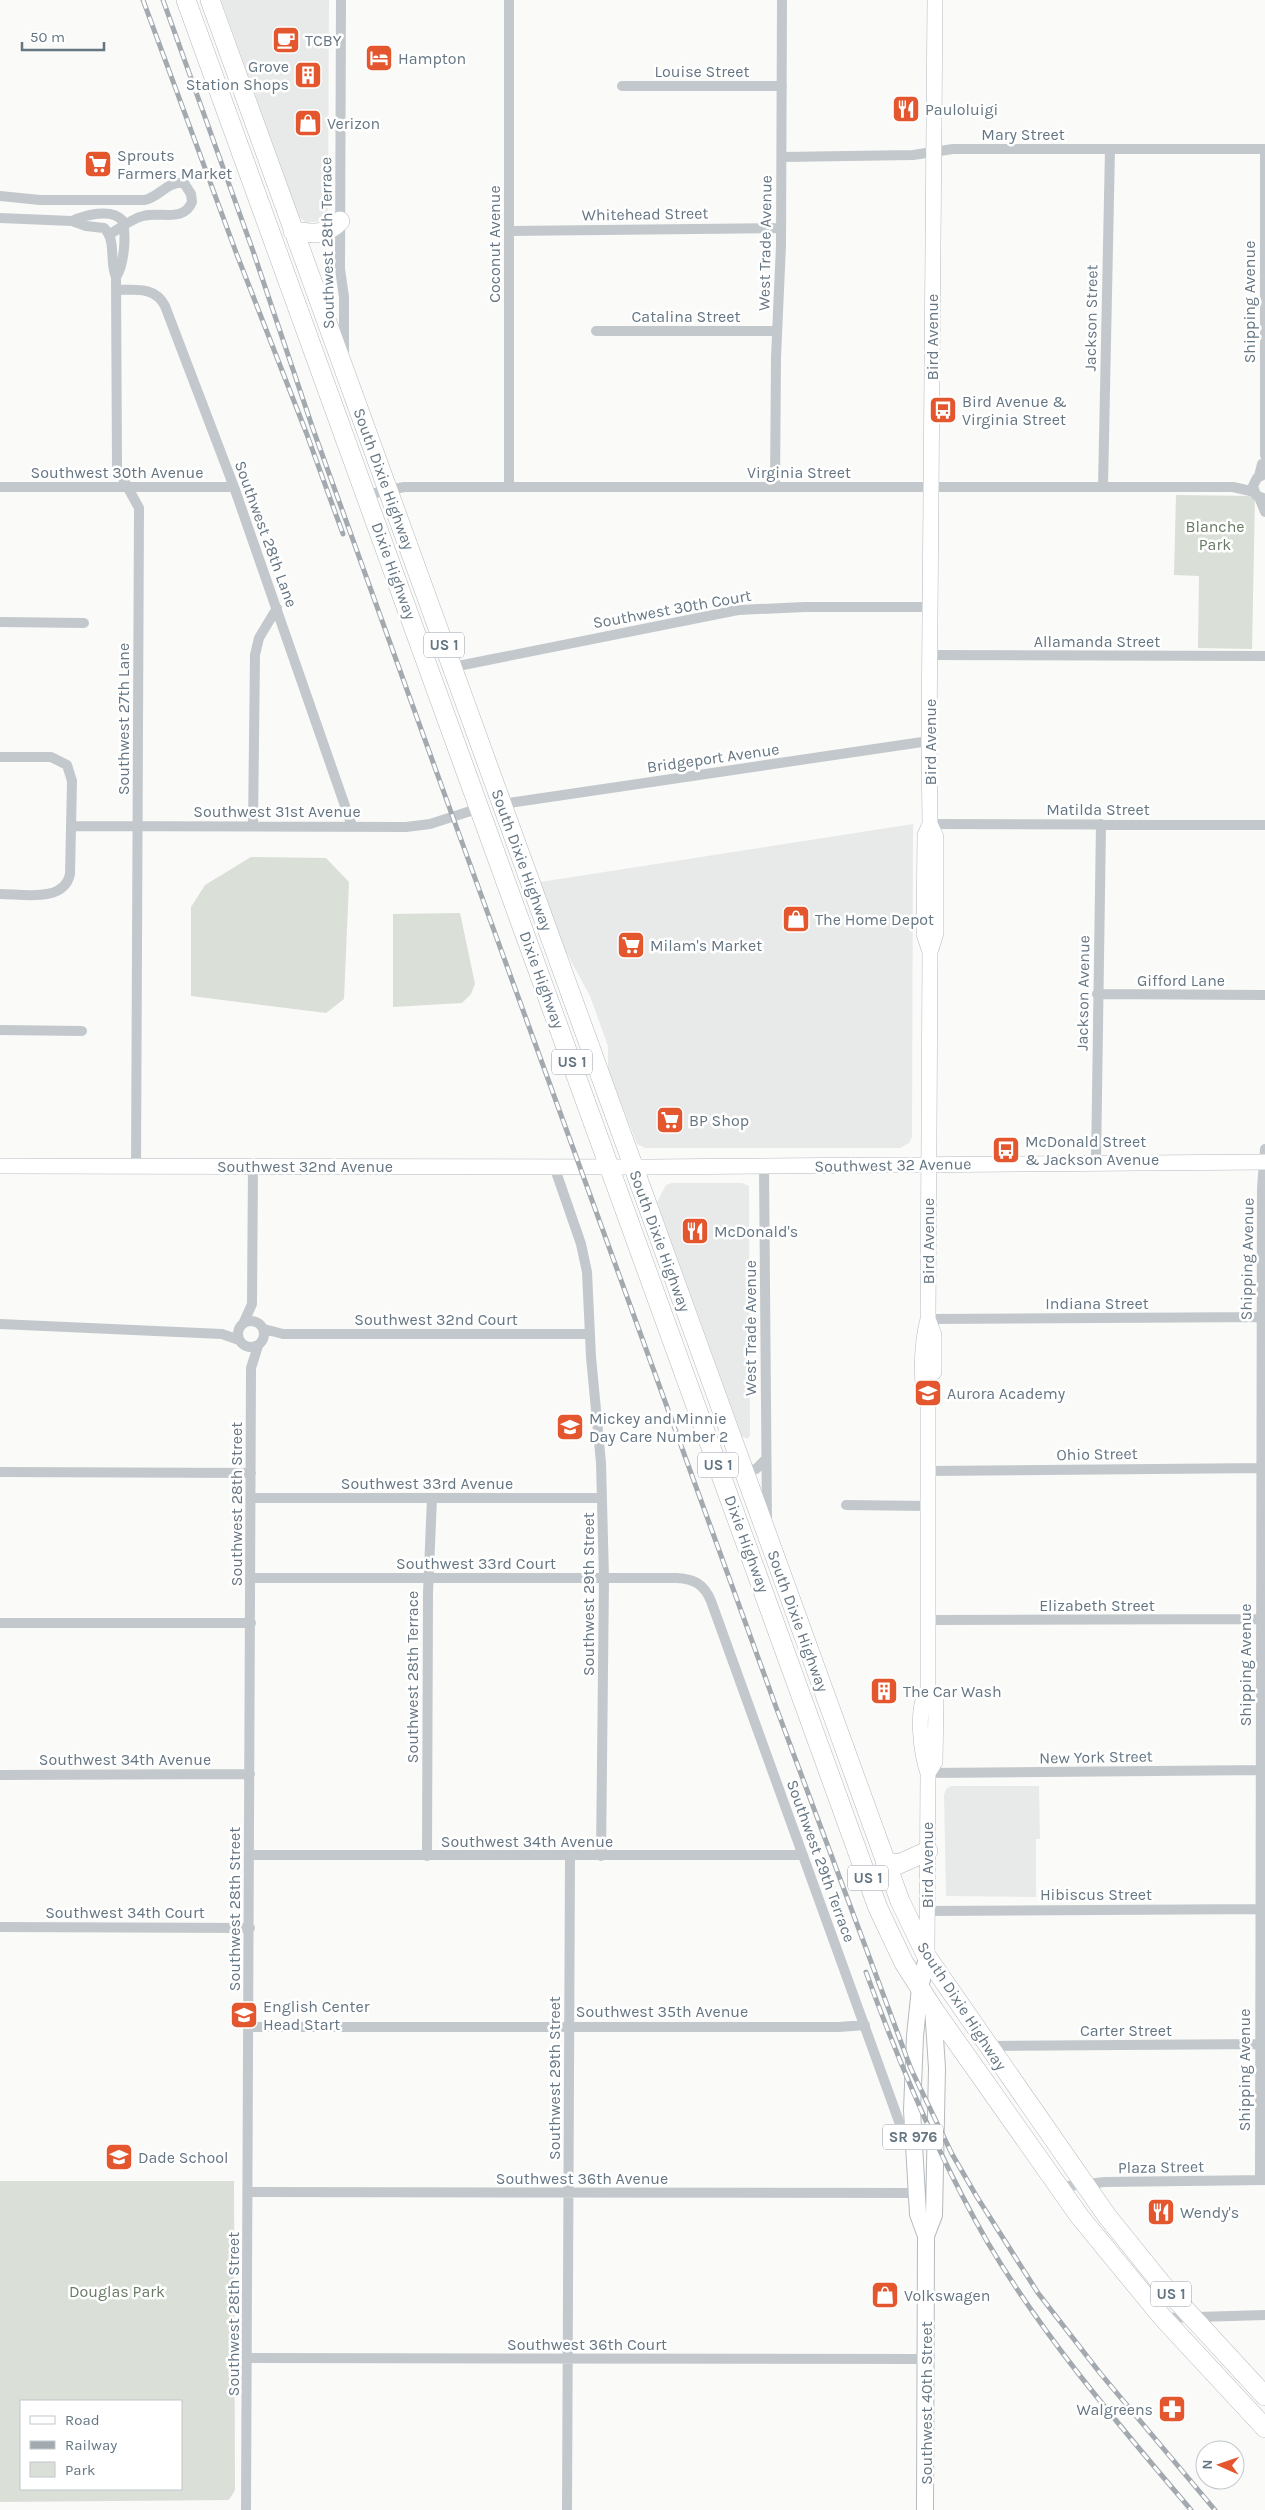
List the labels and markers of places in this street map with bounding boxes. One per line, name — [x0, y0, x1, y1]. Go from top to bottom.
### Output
cafe icon: TCBY — [271, 25, 301, 55]
place label: TCBY — [305, 31, 342, 50]
hotel icon: Hampton — [364, 43, 394, 73]
place label: Hampton — [398, 49, 466, 68]
place label: Grove Station Shops — [186, 57, 289, 94]
building icon: Grove Station Shops — [293, 60, 323, 90]
restaurant icon: Pauloluigi — [891, 94, 921, 124]
place label: Pauloluigi — [925, 100, 998, 119]
shop icon: Verizon — [293, 108, 323, 138]
place label: Verizon — [327, 114, 380, 133]
place label: Sprouts Farmers Market — [117, 146, 232, 183]
supermarket icon: Sprouts Farmers Market — [83, 149, 113, 179]
place label: Bird Avenue & Virginia Street — [962, 392, 1067, 429]
bus stop icon: Bird Avenue & Virginia Street — [928, 395, 958, 425]
shop icon: The Home Depot — [781, 904, 811, 934]
place label: The Home Depot — [815, 910, 934, 929]
supermarket icon: Milam's Market — [616, 930, 646, 960]
place label: Milam's Market — [650, 936, 762, 955]
supermarket icon: BP Shop — [655, 1105, 685, 1135]
place label: BP Shop — [689, 1111, 749, 1130]
place label: McDonald Street & Jackson Avenue — [1025, 1132, 1159, 1169]
bus stop icon: McDonald Street & Jackson Avenue — [991, 1135, 1021, 1165]
restaurant icon: McDonald's — [680, 1216, 710, 1246]
place label: McDonald's — [714, 1222, 798, 1241]
school or university icon: Aurora Academy — [913, 1378, 943, 1408]
place label: Aurora Academy — [947, 1384, 1066, 1403]
place label: Mickey and Minnie Day Care Number 2 — [589, 1409, 728, 1446]
school or university icon: Mickey and Minnie Day Care Number 2 — [555, 1412, 585, 1442]
building icon: The Car Wash — [869, 1676, 899, 1706]
place label: The Car Wash — [903, 1682, 1002, 1701]
place label: English Center Head Start — [263, 1997, 370, 2034]
school or university icon: English Center Head Start — [229, 2000, 259, 2030]
school or university icon: Dade School — [104, 2142, 134, 2172]
place label: Dade School — [138, 2148, 228, 2167]
restaurant icon: Wendy's — [1146, 2197, 1176, 2227]
place label: Wendy's — [1180, 2203, 1239, 2222]
shop icon: Volkswagen — [870, 2280, 900, 2310]
place label: Volkswagen — [904, 2286, 990, 2305]
pharmacy icon: Walgreens — [1157, 2394, 1187, 2424]
place label: Walgreens — [1077, 2400, 1153, 2419]

